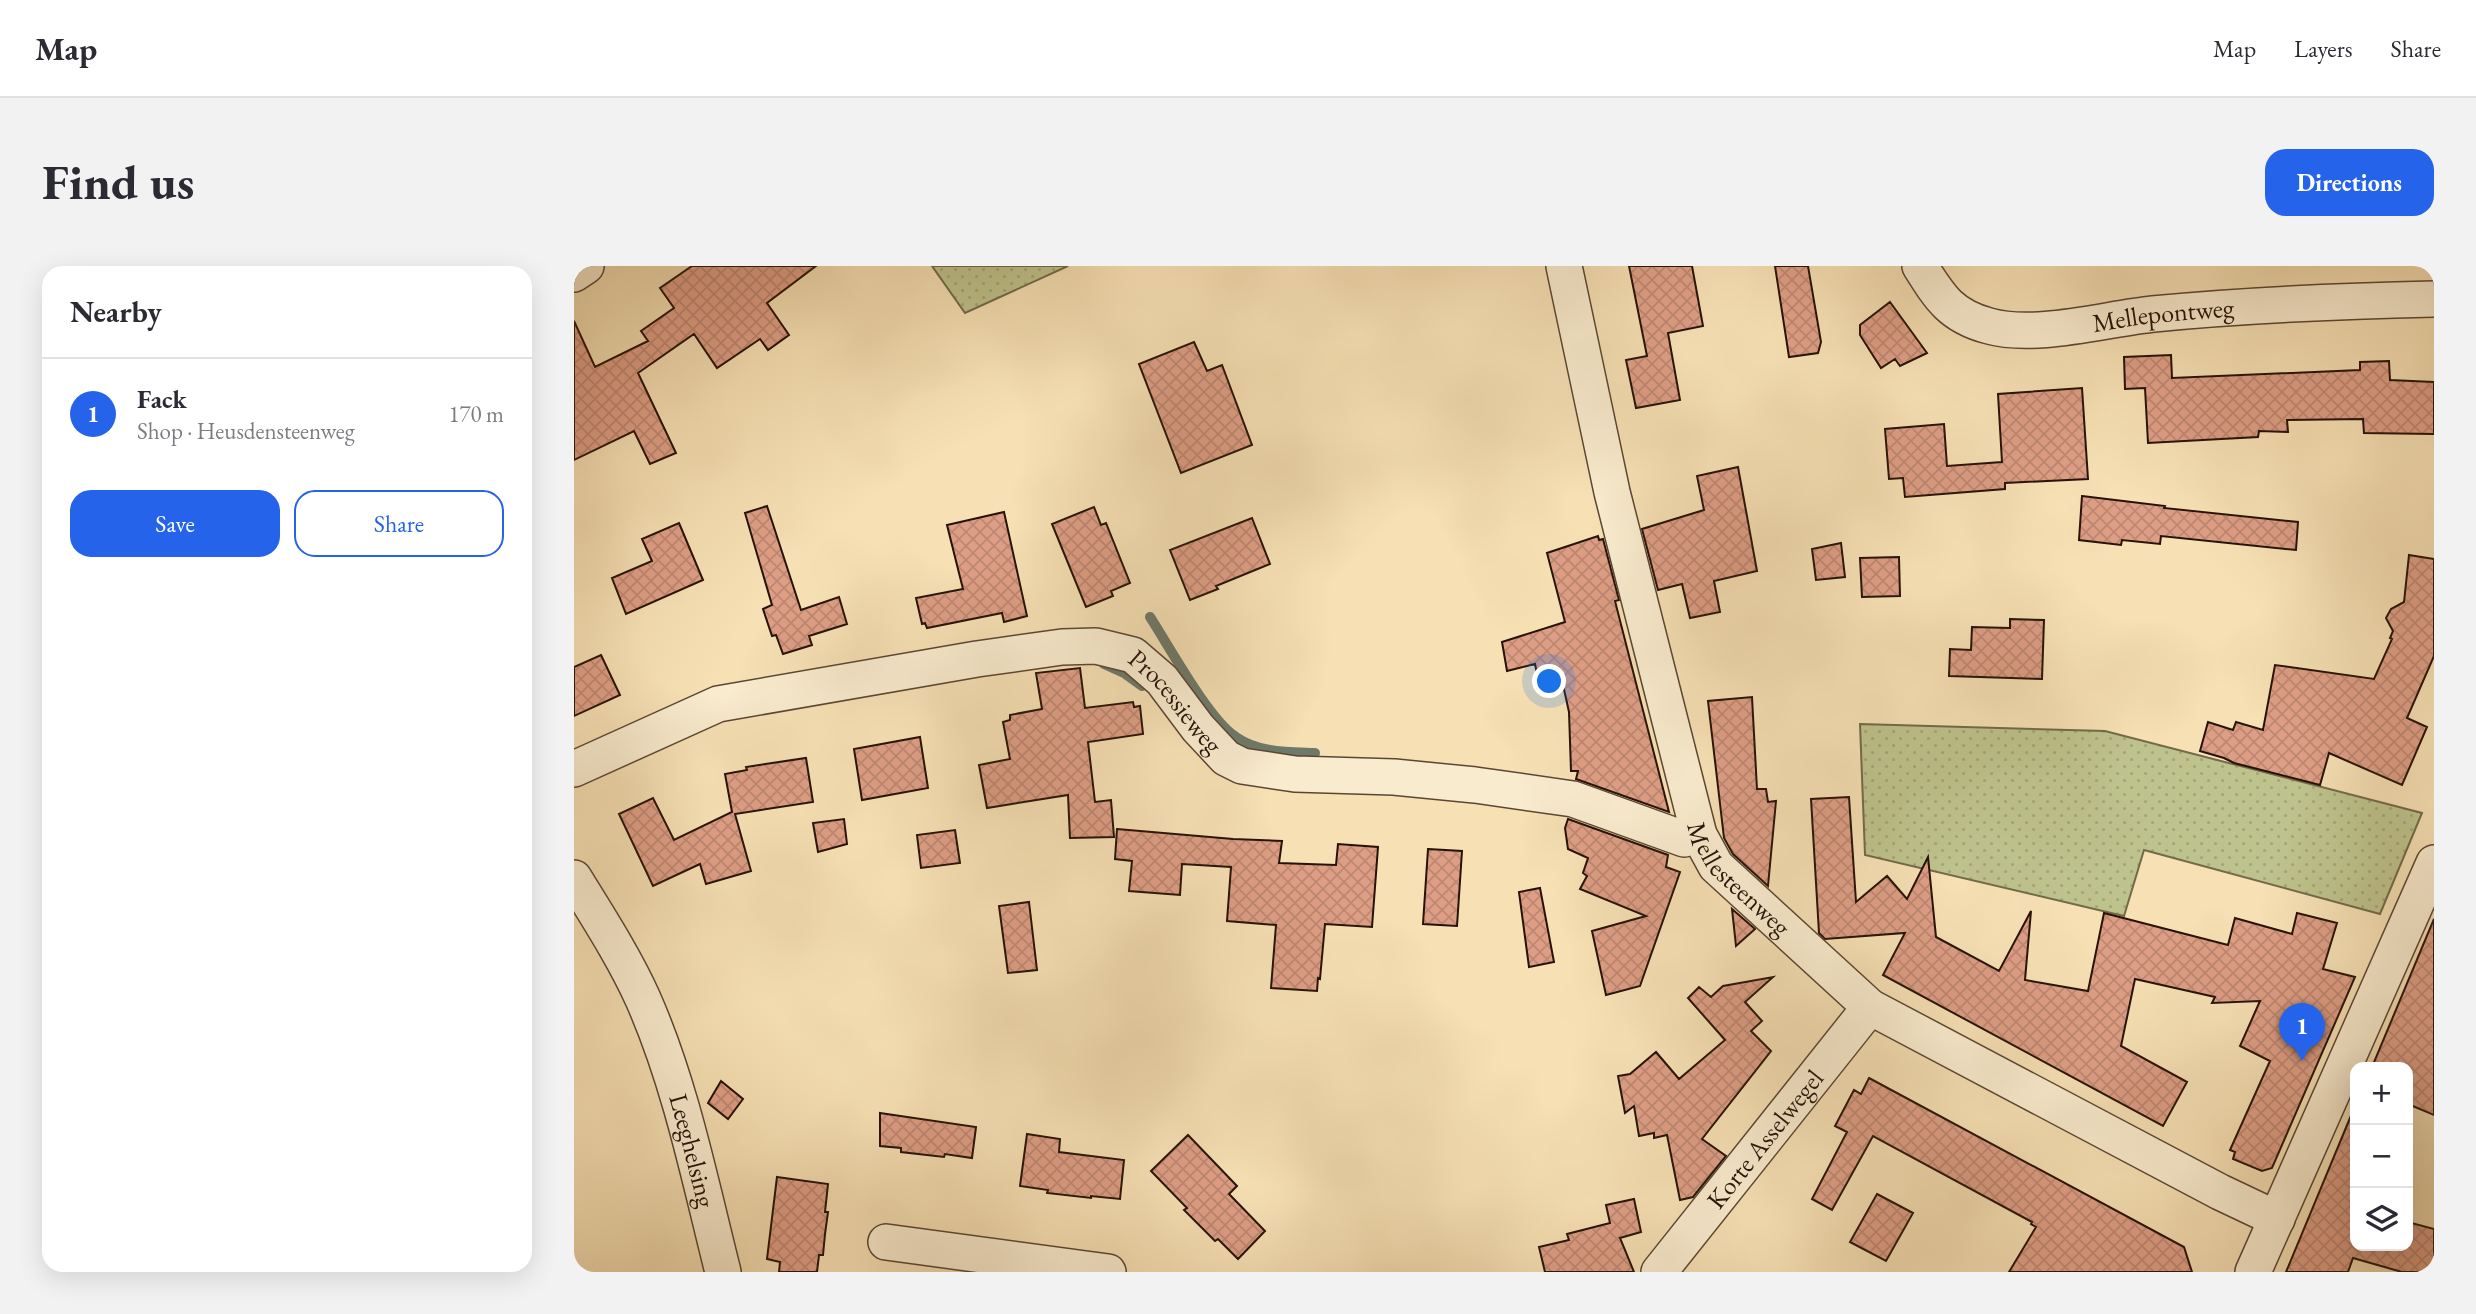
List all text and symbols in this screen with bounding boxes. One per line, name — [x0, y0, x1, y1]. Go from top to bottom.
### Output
text: Map — [35, 27, 97, 70]
text: Map — [2213, 33, 2256, 64]
text: Layers — [2294, 33, 2353, 64]
text: Share — [2391, 33, 2441, 64]
button: Directions — [2265, 149, 2434, 216]
text: Find us — [42, 150, 194, 214]
street label: Mellepontweg — [2090, 290, 2236, 340]
text: Nearby — [70, 292, 162, 331]
text: Fack — [137, 382, 187, 416]
text: 1 — [87, 399, 99, 429]
text: 170 m — [448, 399, 504, 429]
text: Shop · Heusdensteenweg — [137, 416, 355, 446]
button: Save — [70, 490, 280, 557]
button: Share — [294, 490, 504, 557]
street label: Processieweg — [1121, 642, 1231, 761]
your location — [1532, 664, 1566, 698]
street label: Mellesteenweg — [1679, 818, 1799, 944]
pin: 1 — [2279, 1003, 2325, 1061]
street label: Korte Asselwegel — [1699, 1062, 1831, 1216]
map controls — [2350, 1062, 2413, 1251]
button: + — [2350, 1062, 2413, 1125]
street label: Leeghelsing — [661, 1090, 724, 1211]
button: − — [2350, 1125, 2413, 1188]
button: layers — [2350, 1188, 2413, 1251]

